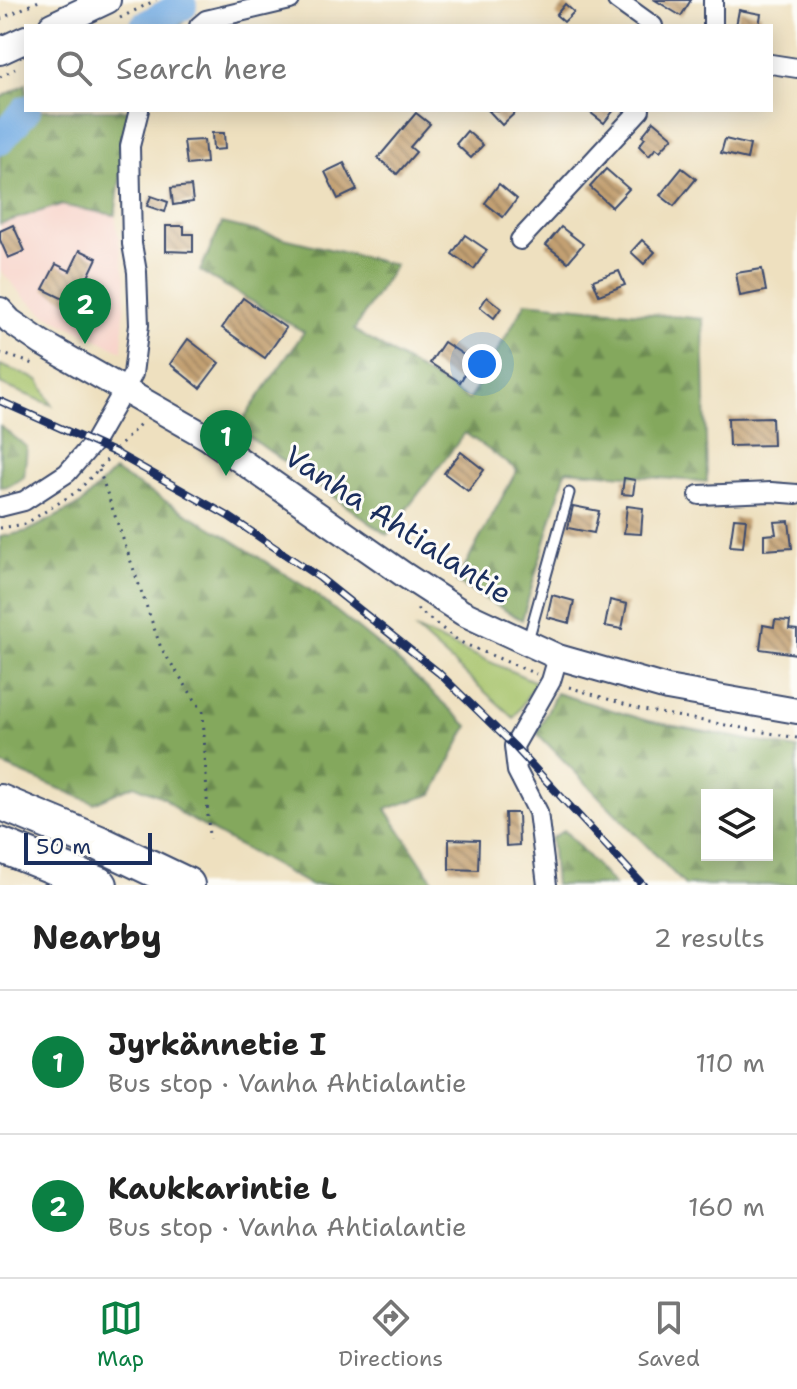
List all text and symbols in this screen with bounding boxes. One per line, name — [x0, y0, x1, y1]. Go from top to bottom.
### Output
search box — [24, 24, 773, 112]
icon: search — [52, 46, 96, 90]
text: Search here — [116, 48, 287, 89]
pin: 2 — [59, 278, 111, 344]
your location — [462, 344, 502, 384]
pin: 1 — [200, 410, 252, 476]
street label: Vanha Ahtialantie — [276, 435, 520, 614]
map controls — [701, 789, 773, 861]
button: layers — [701, 789, 773, 861]
scale bar — [24, 829, 152, 865]
text: 50 m — [36, 832, 91, 861]
text: Nearby — [32, 914, 162, 960]
text: 2 results — [653, 920, 765, 955]
text: Jyrkännetie I — [108, 1024, 326, 1065]
text: 1 — [52, 1045, 64, 1080]
text: 110 m — [695, 1045, 765, 1080]
text: Bus stop · Vanha Ahtialantie — [108, 1065, 467, 1100]
text: Kaukkarintie L — [108, 1168, 337, 1209]
text: 2 — [49, 1189, 67, 1224]
text: 160 m — [688, 1189, 765, 1224]
text: Bus stop · Vanha Ahtialantie — [108, 1209, 467, 1244]
tab: Map — [97, 1296, 144, 1373]
tab: Directions — [338, 1296, 443, 1373]
tab: Saved — [637, 1296, 700, 1373]

